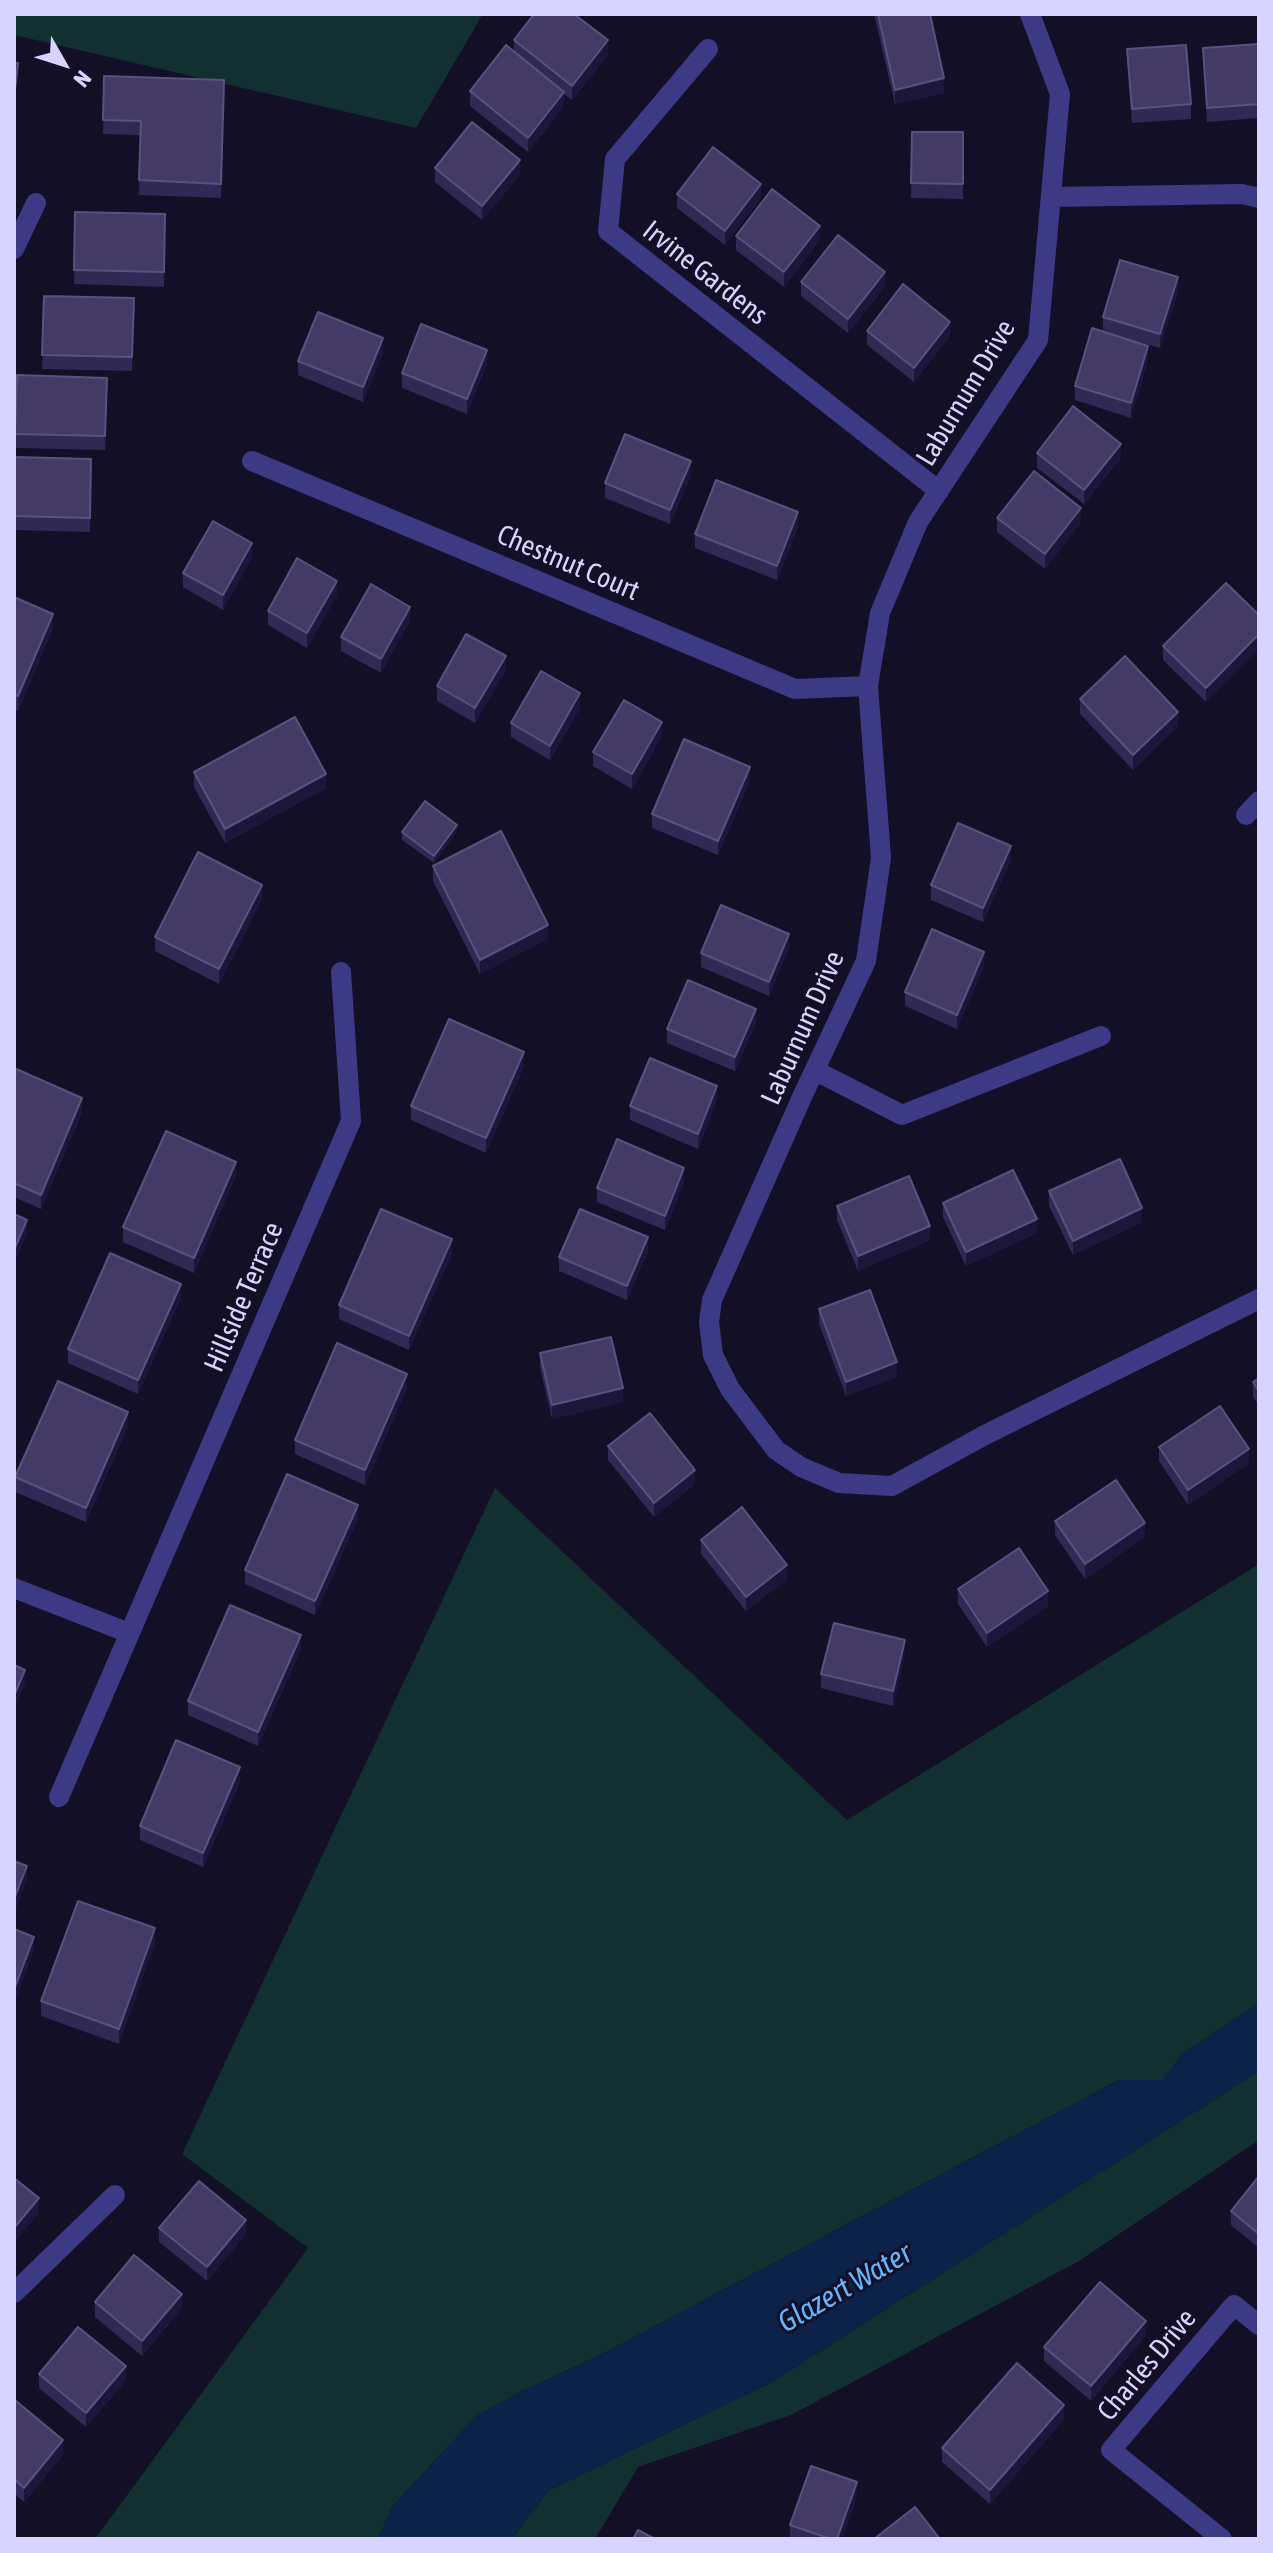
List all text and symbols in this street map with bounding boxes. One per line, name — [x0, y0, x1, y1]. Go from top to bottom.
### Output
north arrow — [24, 24, 104, 104]
text: N — [68, 66, 97, 92]
street label: Irvine Gardens — [636, 214, 774, 332]
street label: Laburnum Drive — [909, 314, 1023, 472]
street label: Chestnut Court — [492, 518, 644, 608]
street label: Laburnum Drive — [754, 946, 852, 1110]
street label: Hillside Terrace — [197, 1217, 291, 1377]
water label: Glazert Water — [772, 2235, 918, 2341]
street label: Charles Drive — [1091, 2302, 1203, 2428]

